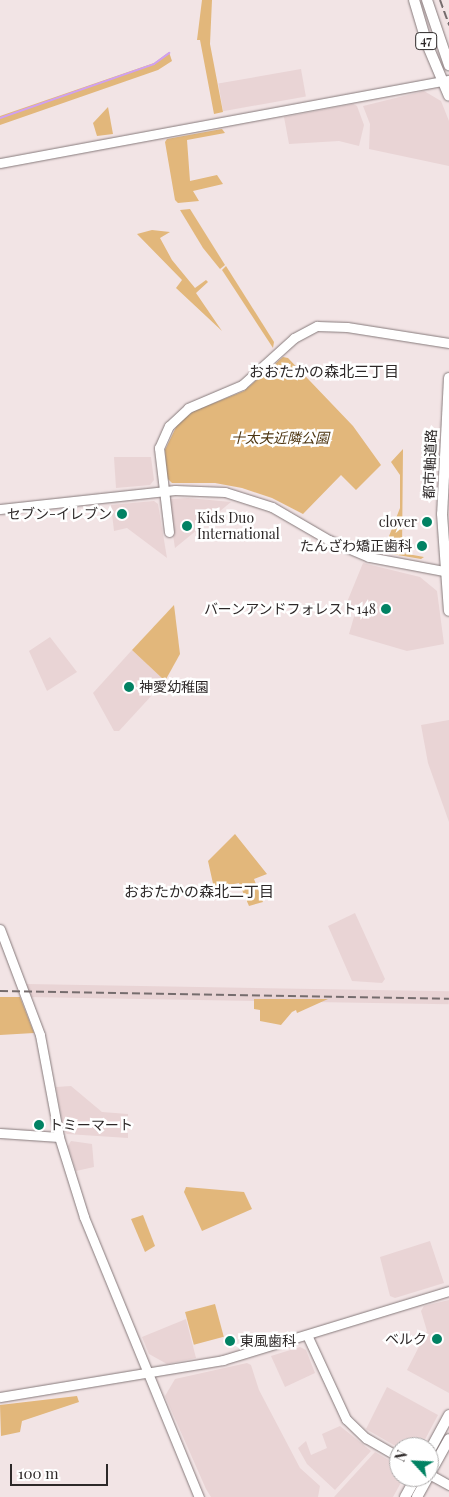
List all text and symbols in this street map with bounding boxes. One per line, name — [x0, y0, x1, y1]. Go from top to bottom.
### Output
road number: 47 — [415, 31, 437, 50]
district label: おおたかの森北三丁目 — [249, 363, 399, 381]
street label: 都市軸道路 — [420, 429, 440, 499]
park label: 十太夫近隣公園 — [231, 430, 329, 446]
place label: セブン-イレブン — [7, 506, 112, 522]
marker: セブン-イレブン — [116, 508, 128, 520]
place label: Kids Duo International — [197, 510, 280, 542]
place label: clover — [379, 514, 417, 530]
marker: clover — [421, 516, 433, 528]
marker: Kids Duo International — [181, 520, 193, 532]
place label: たんざわ矯正歯科 — [300, 538, 412, 554]
marker: たんざわ矯正歯科 — [416, 540, 428, 552]
place label: バーンアンドフォレスト148 — [203, 601, 376, 617]
marker: バーンアンドフォレスト148 — [380, 603, 392, 615]
place label: 神愛幼稚園 — [139, 679, 209, 695]
marker: 神愛幼稚園 — [123, 681, 135, 693]
district label: おおたかの森北二丁目 — [124, 883, 274, 901]
place label: トミーマート — [49, 1117, 133, 1133]
marker: トミーマート — [33, 1119, 45, 1131]
place label: ベルク — [385, 1331, 427, 1347]
place label: 東風歯科 — [240, 1333, 296, 1349]
marker: ベルク — [431, 1333, 443, 1345]
marker: 東風歯科 — [224, 1335, 236, 1347]
north arrow — [389, 1437, 439, 1487]
text: N — [390, 1447, 412, 1464]
scale bar — [12, 1454, 110, 1486]
text: 100 m — [18, 1463, 59, 1483]

